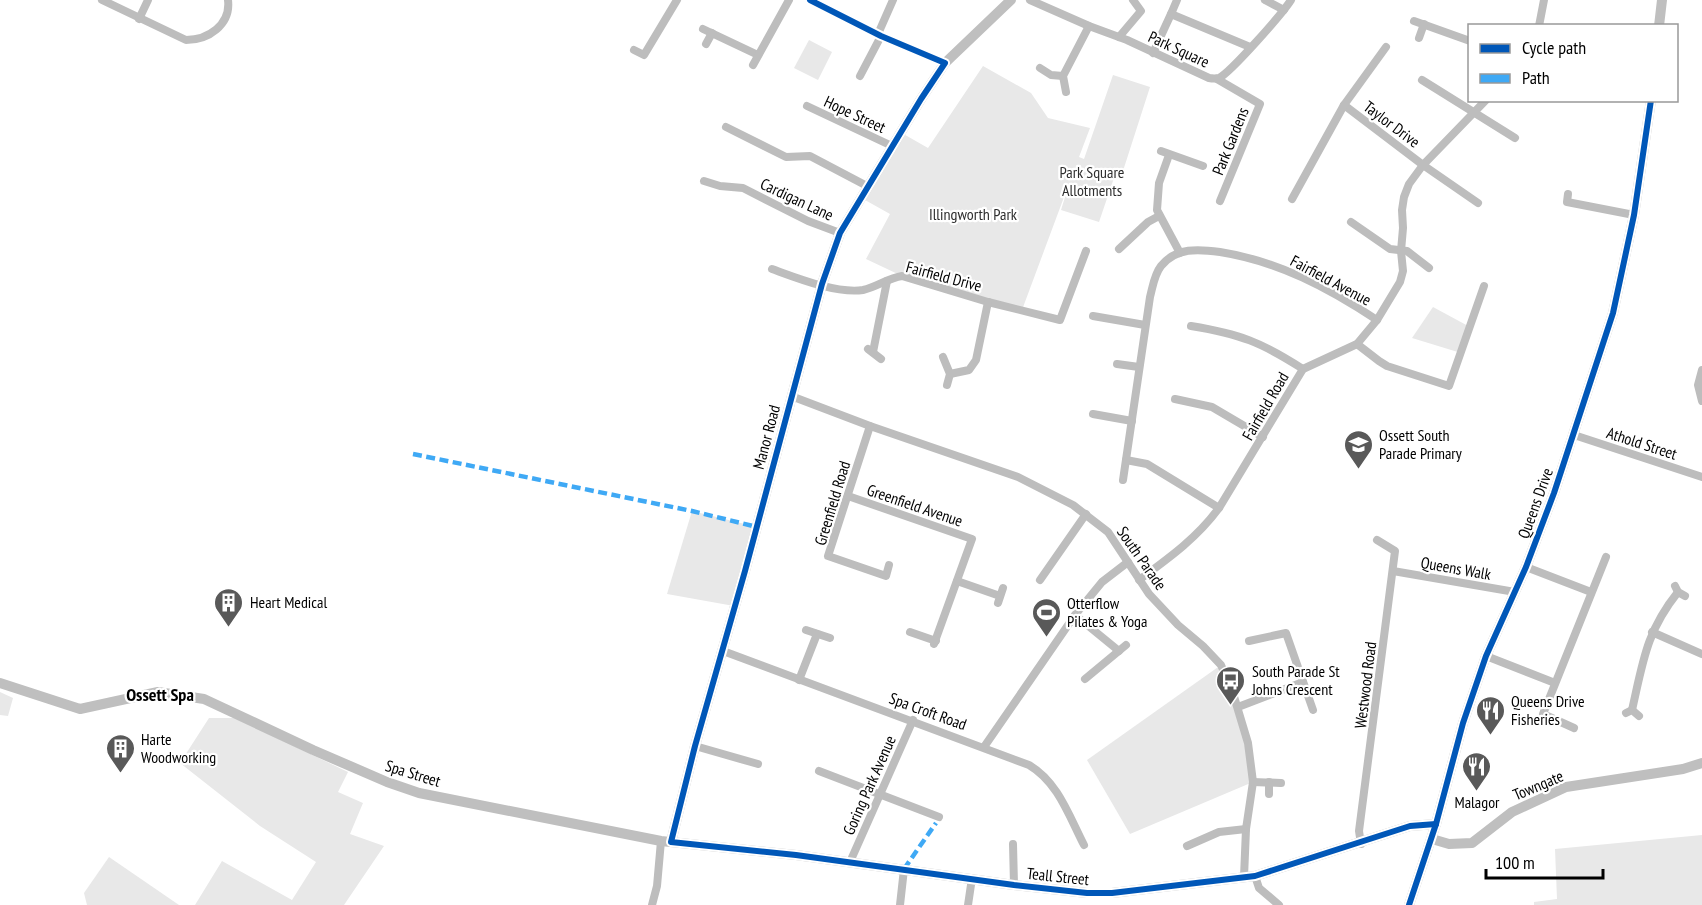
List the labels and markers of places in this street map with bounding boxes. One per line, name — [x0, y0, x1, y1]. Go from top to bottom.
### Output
place label: Ossett South Parade Primary — [1379, 425, 1462, 463]
school or university icon: Ossett South Parade Primary — [1342, 428, 1374, 470]
building icon: Heart Medical — [213, 586, 245, 628]
place label: Heart Medical — [250, 592, 327, 612]
place label: Otterflow Pilates & Yoga — [1067, 593, 1147, 631]
sports icon: Otterflow Pilates & Yoga — [1030, 596, 1062, 638]
place label: South Parade St Johns Crescent — [1251, 661, 1340, 699]
bus stop icon: South Parade St Johns Crescent — [1215, 664, 1247, 706]
place label: Queens Drive Fisheries — [1511, 691, 1585, 729]
restaurant icon: Queens Drive Fisheries — [1474, 694, 1506, 736]
place label: Harte Woodworking — [141, 729, 216, 767]
building icon: Harte Woodworking — [104, 732, 136, 774]
restaurant icon: Malagor — [1461, 750, 1493, 792]
place label: Malagor — [1455, 792, 1500, 812]

